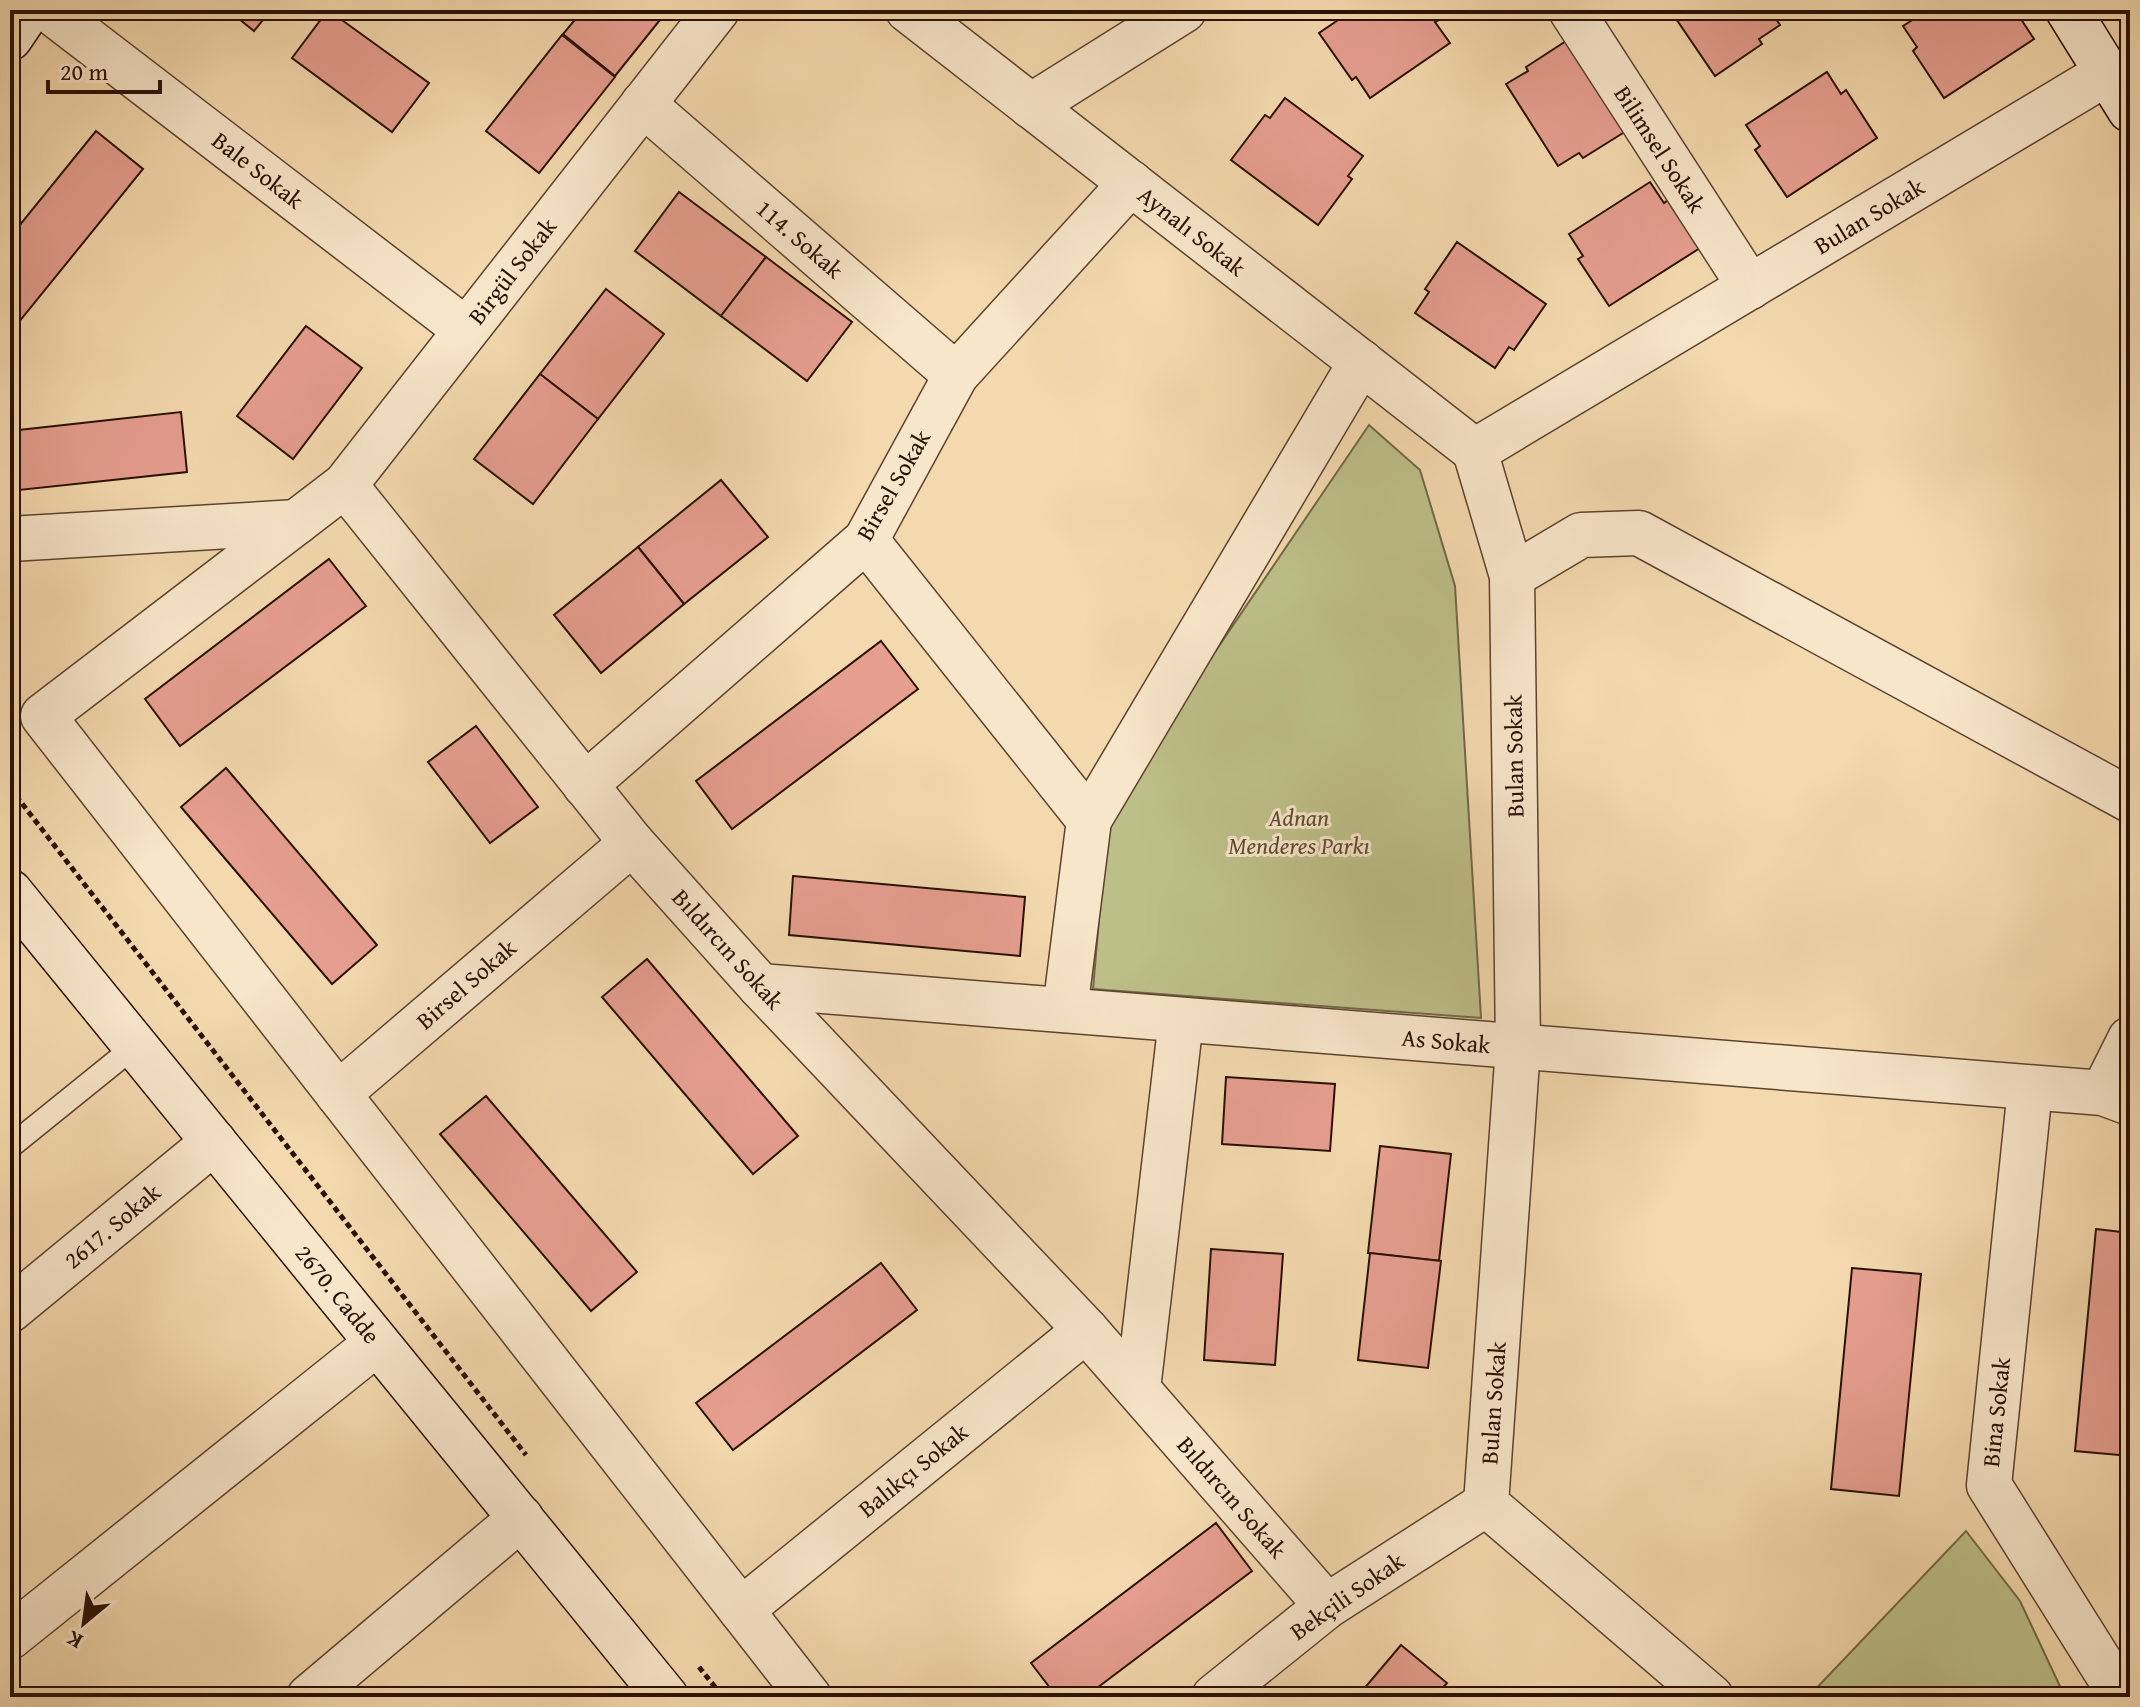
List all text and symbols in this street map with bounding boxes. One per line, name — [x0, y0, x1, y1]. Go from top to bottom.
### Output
scale bar — [48, 44, 160, 94]
text: 20 m — [60, 54, 108, 89]
street label: Bilimsel Sokak — [1606, 78, 1715, 220]
street label: Bale Sokak — [205, 123, 312, 218]
street label: Bulan Sokak — [1807, 169, 1931, 263]
street label: Aynalı Sokak — [1131, 178, 1254, 285]
street label: 114. Sokak — [749, 191, 852, 287]
street label: Birgül Sokak — [459, 210, 565, 332]
street label: Birsel Sokak — [847, 422, 939, 547]
street label: Bulan Sokak — [1495, 693, 1533, 818]
park label: Adnan Menderes Parkı — [1228, 800, 1370, 863]
street label: Bıldırcın Sokak — [664, 881, 792, 1018]
street label: Birsel Sokak — [408, 930, 524, 1037]
street label: As Sokak — [1400, 1020, 1493, 1062]
street label: 2617. Sokak — [56, 1174, 169, 1277]
street label: 2670. Cadde — [287, 1237, 389, 1351]
street label: Bulan Sokak — [1471, 1340, 1515, 1466]
street label: Bina Sokak — [1973, 1355, 2019, 1469]
street label: Balıkçı Sokak — [850, 1414, 976, 1525]
street label: Bıldırcın Sokak — [1169, 1428, 1296, 1566]
street label: Bekçili Sokak — [1283, 1543, 1412, 1648]
north arrow — [44, 1583, 124, 1663]
text: K — [60, 1623, 88, 1658]

